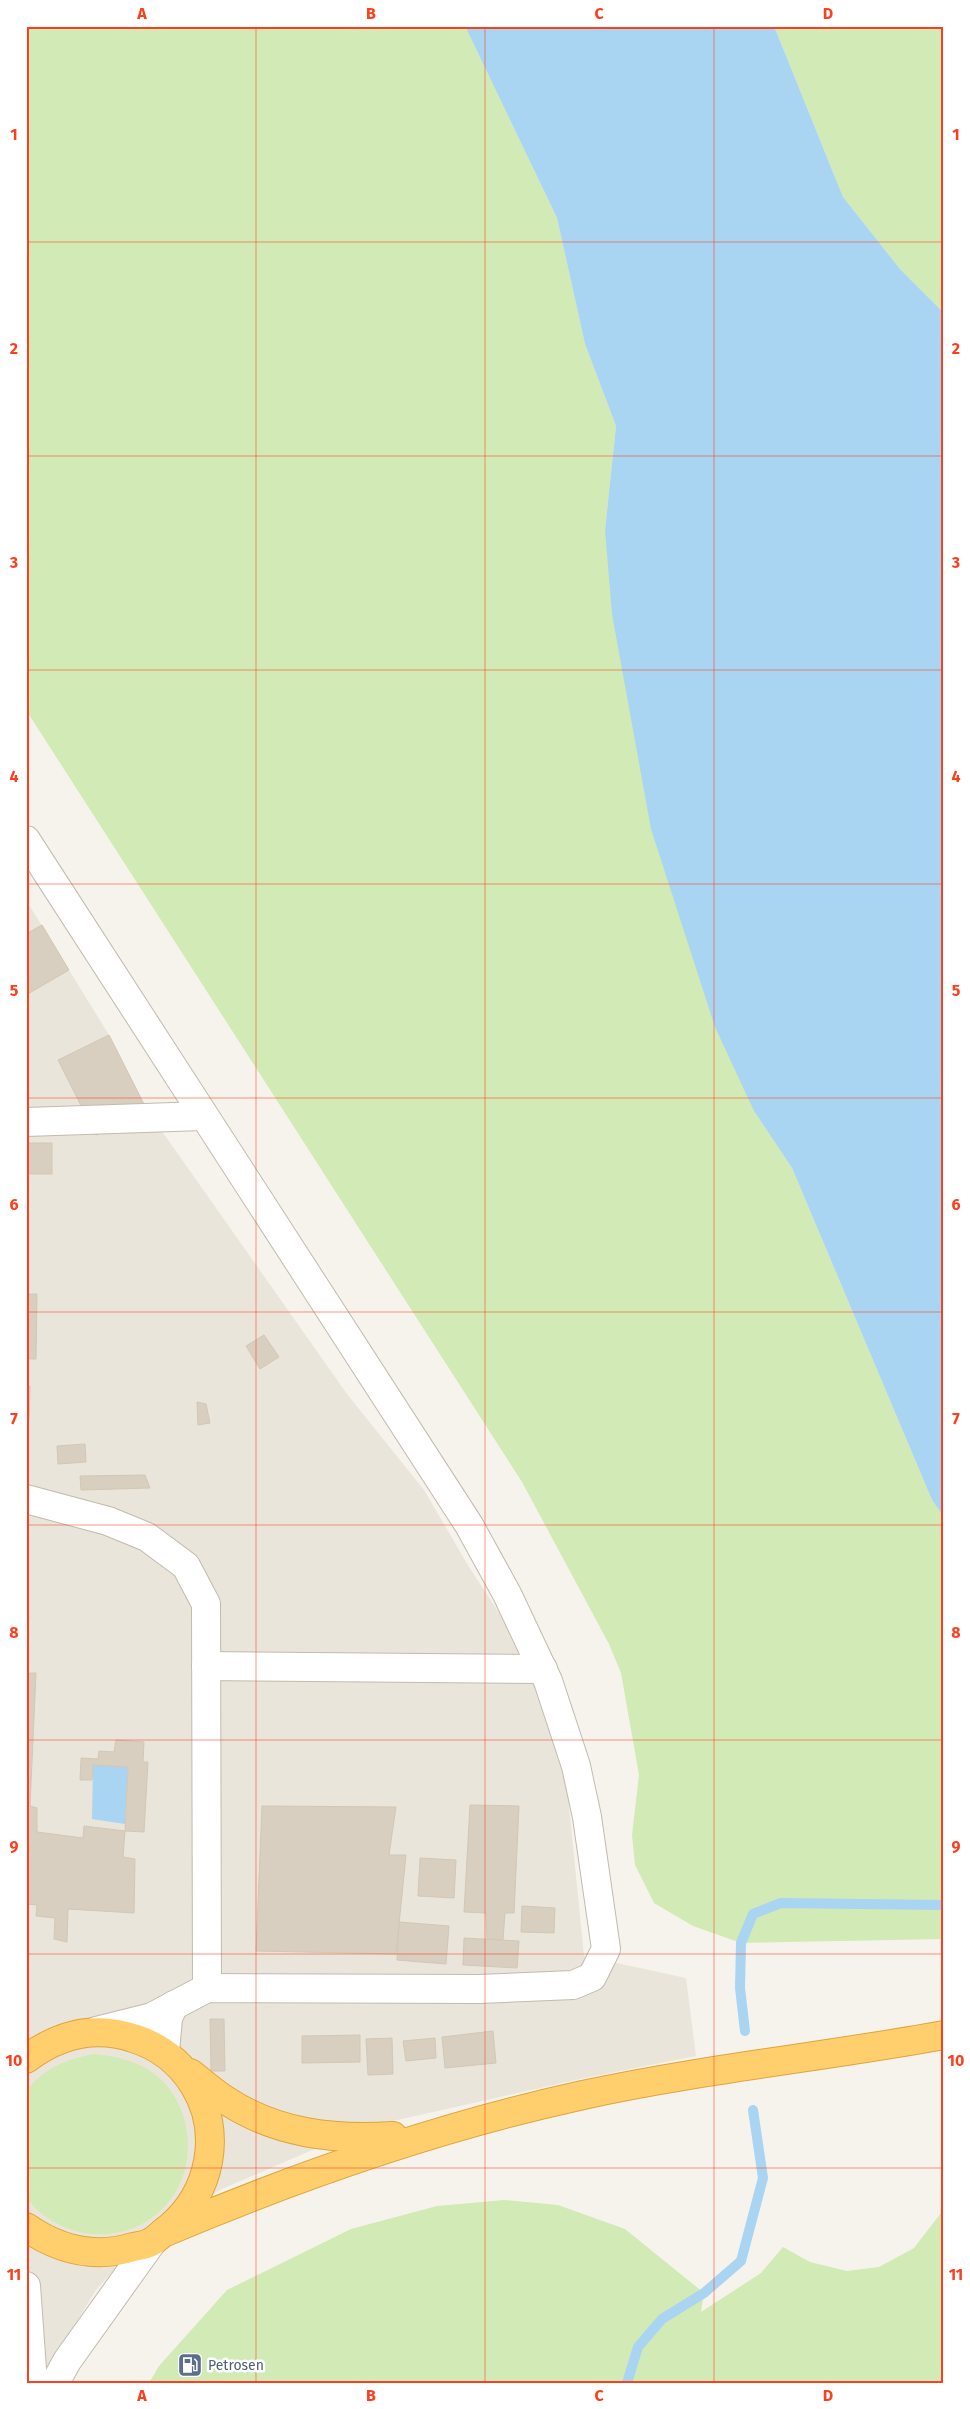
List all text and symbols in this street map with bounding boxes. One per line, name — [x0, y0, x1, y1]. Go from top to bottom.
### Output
text: A — [136, 4, 147, 23]
text: B — [366, 4, 376, 23]
text: C — [594, 4, 604, 23]
text: D — [823, 4, 833, 23]
text: 1 — [10, 125, 18, 144]
text: 1 — [952, 125, 960, 144]
text: 2 — [10, 339, 18, 358]
text: 2 — [952, 339, 960, 358]
text: 3 — [9, 553, 18, 572]
text: 3 — [951, 553, 960, 572]
text: 4 — [9, 767, 19, 786]
text: 4 — [951, 767, 961, 786]
text: 5 — [10, 981, 19, 1000]
text: 5 — [952, 981, 961, 1000]
text: 6 — [9, 1195, 19, 1214]
text: 6 — [951, 1195, 961, 1214]
text: 7 — [10, 1409, 18, 1428]
text: 7 — [952, 1409, 960, 1428]
text: 8 — [9, 1623, 19, 1642]
text: 8 — [951, 1623, 961, 1642]
text: 9 — [10, 1837, 19, 1856]
text: 9 — [952, 1837, 961, 1856]
text: 10 — [6, 2051, 22, 2070]
text: 10 — [948, 2051, 964, 2070]
text: 11 — [7, 2265, 21, 2284]
text: 11 — [949, 2265, 963, 2284]
fuel station icon: Petrosen — [177, 2352, 203, 2378]
place label: Petrosen — [208, 2357, 264, 2374]
text: A — [136, 2386, 147, 2405]
text: B — [366, 2386, 376, 2405]
text: C — [594, 2386, 604, 2405]
text: D — [823, 2386, 833, 2405]

